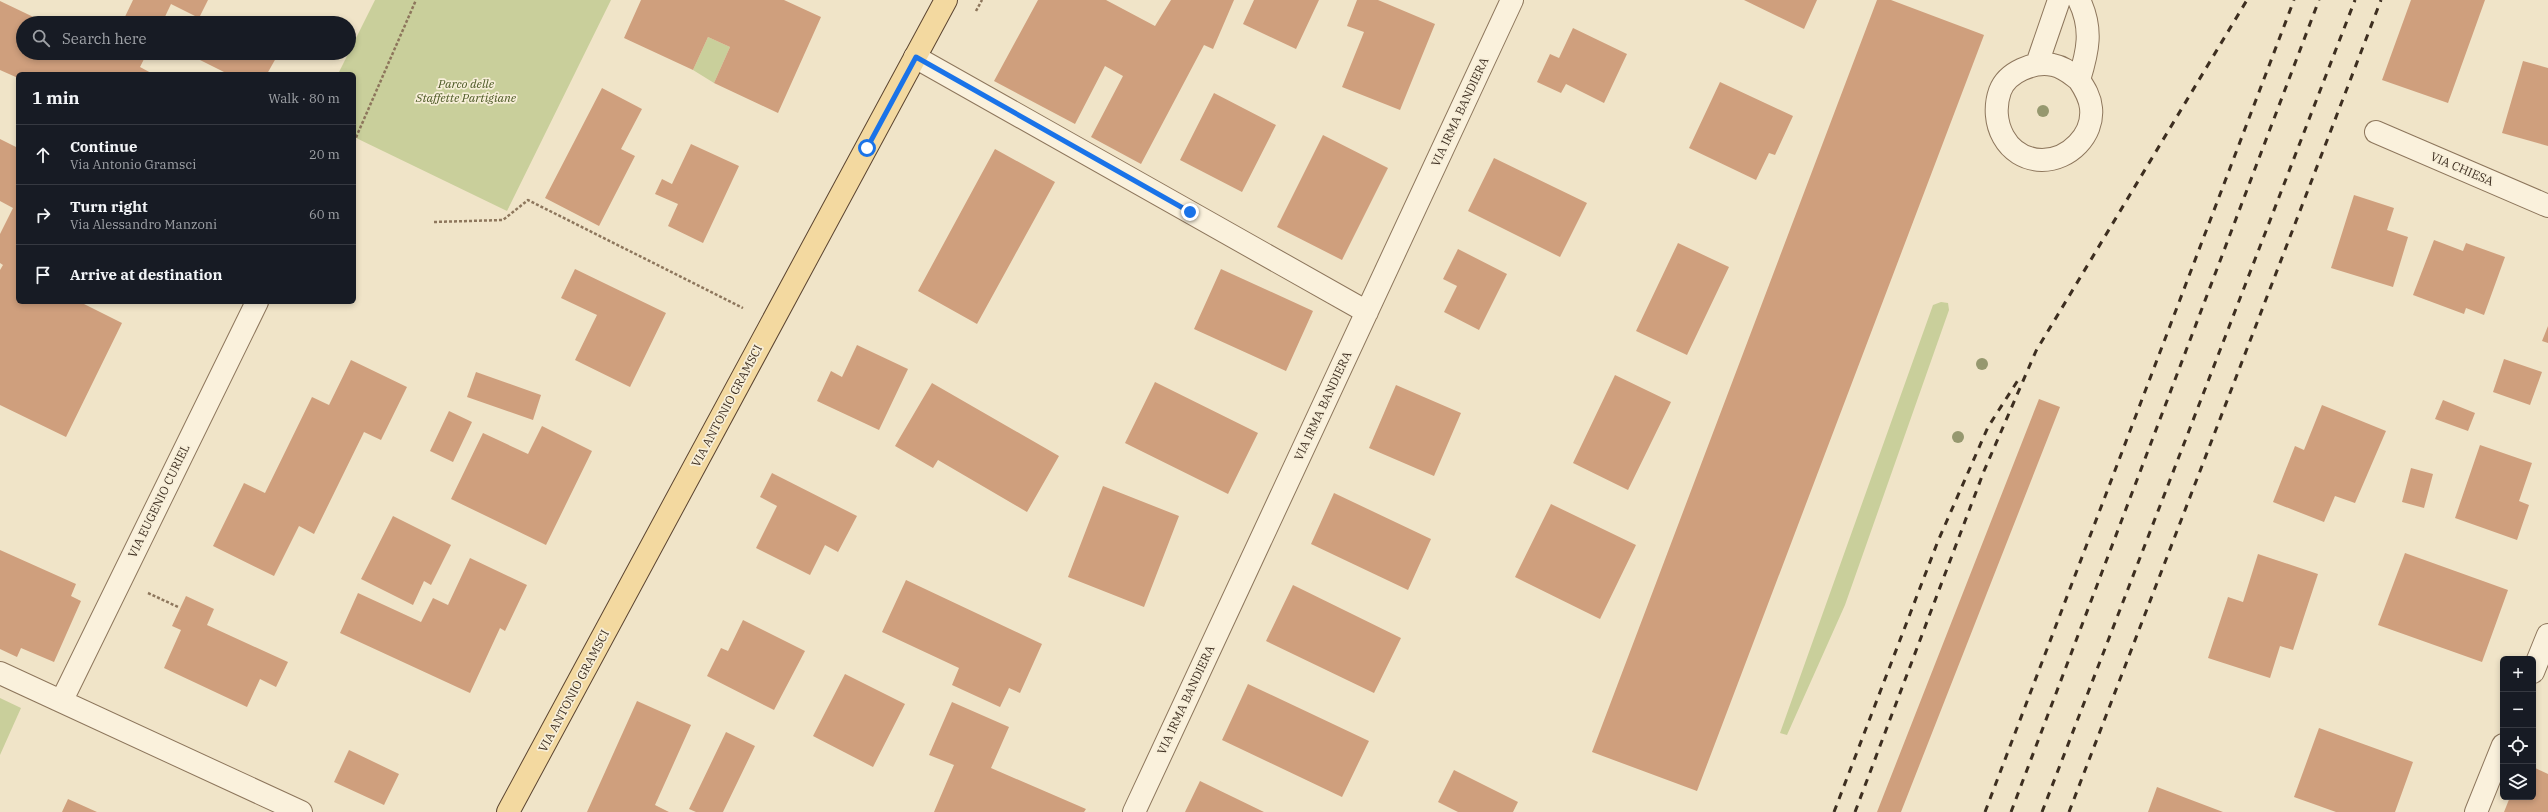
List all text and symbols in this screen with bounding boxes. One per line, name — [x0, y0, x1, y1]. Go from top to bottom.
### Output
search box — [16, 16, 356, 60]
icon: search — [30, 27, 52, 49]
text: Search here — [62, 29, 147, 48]
street label: VIA IRMA BANDIERA — [1428, 54, 1492, 169]
park label: Parco delle Staffette Partigiane — [415, 76, 517, 105]
text: 1 min — [32, 87, 80, 109]
text: Walk · 80 m — [268, 90, 340, 107]
text: Continue — [70, 137, 137, 156]
route start — [858, 139, 876, 157]
icon: ahead — [32, 144, 54, 166]
text: 20 m — [309, 146, 340, 163]
street label: VIA CHIESA — [2428, 148, 2497, 189]
text: Via Antonio Gramsci — [70, 156, 196, 173]
text: Turn right — [70, 197, 148, 216]
route end — [1181, 203, 1199, 221]
icon: right — [32, 204, 54, 226]
text: 60 m — [309, 206, 340, 223]
text: Via Alessandro Manzoni — [70, 216, 217, 233]
icon: arrive — [32, 264, 54, 286]
text: Arrive at destination — [70, 265, 222, 284]
street label: VIA ANTONIO GRAMSCI — [688, 342, 765, 470]
street label: VIA IRMA BANDIERA — [1291, 348, 1355, 463]
street label: VIA EUGENIO CURIEL — [125, 442, 193, 560]
street label: VIA ANTONIO GRAMSCI — [535, 627, 612, 755]
street label: VIA IRMA BANDIERA — [1154, 642, 1218, 757]
map controls — [2500, 656, 2536, 800]
button: + — [2500, 656, 2536, 692]
button: − — [2500, 692, 2536, 728]
button: locate — [2500, 728, 2536, 764]
button: layers — [2500, 764, 2536, 800]

